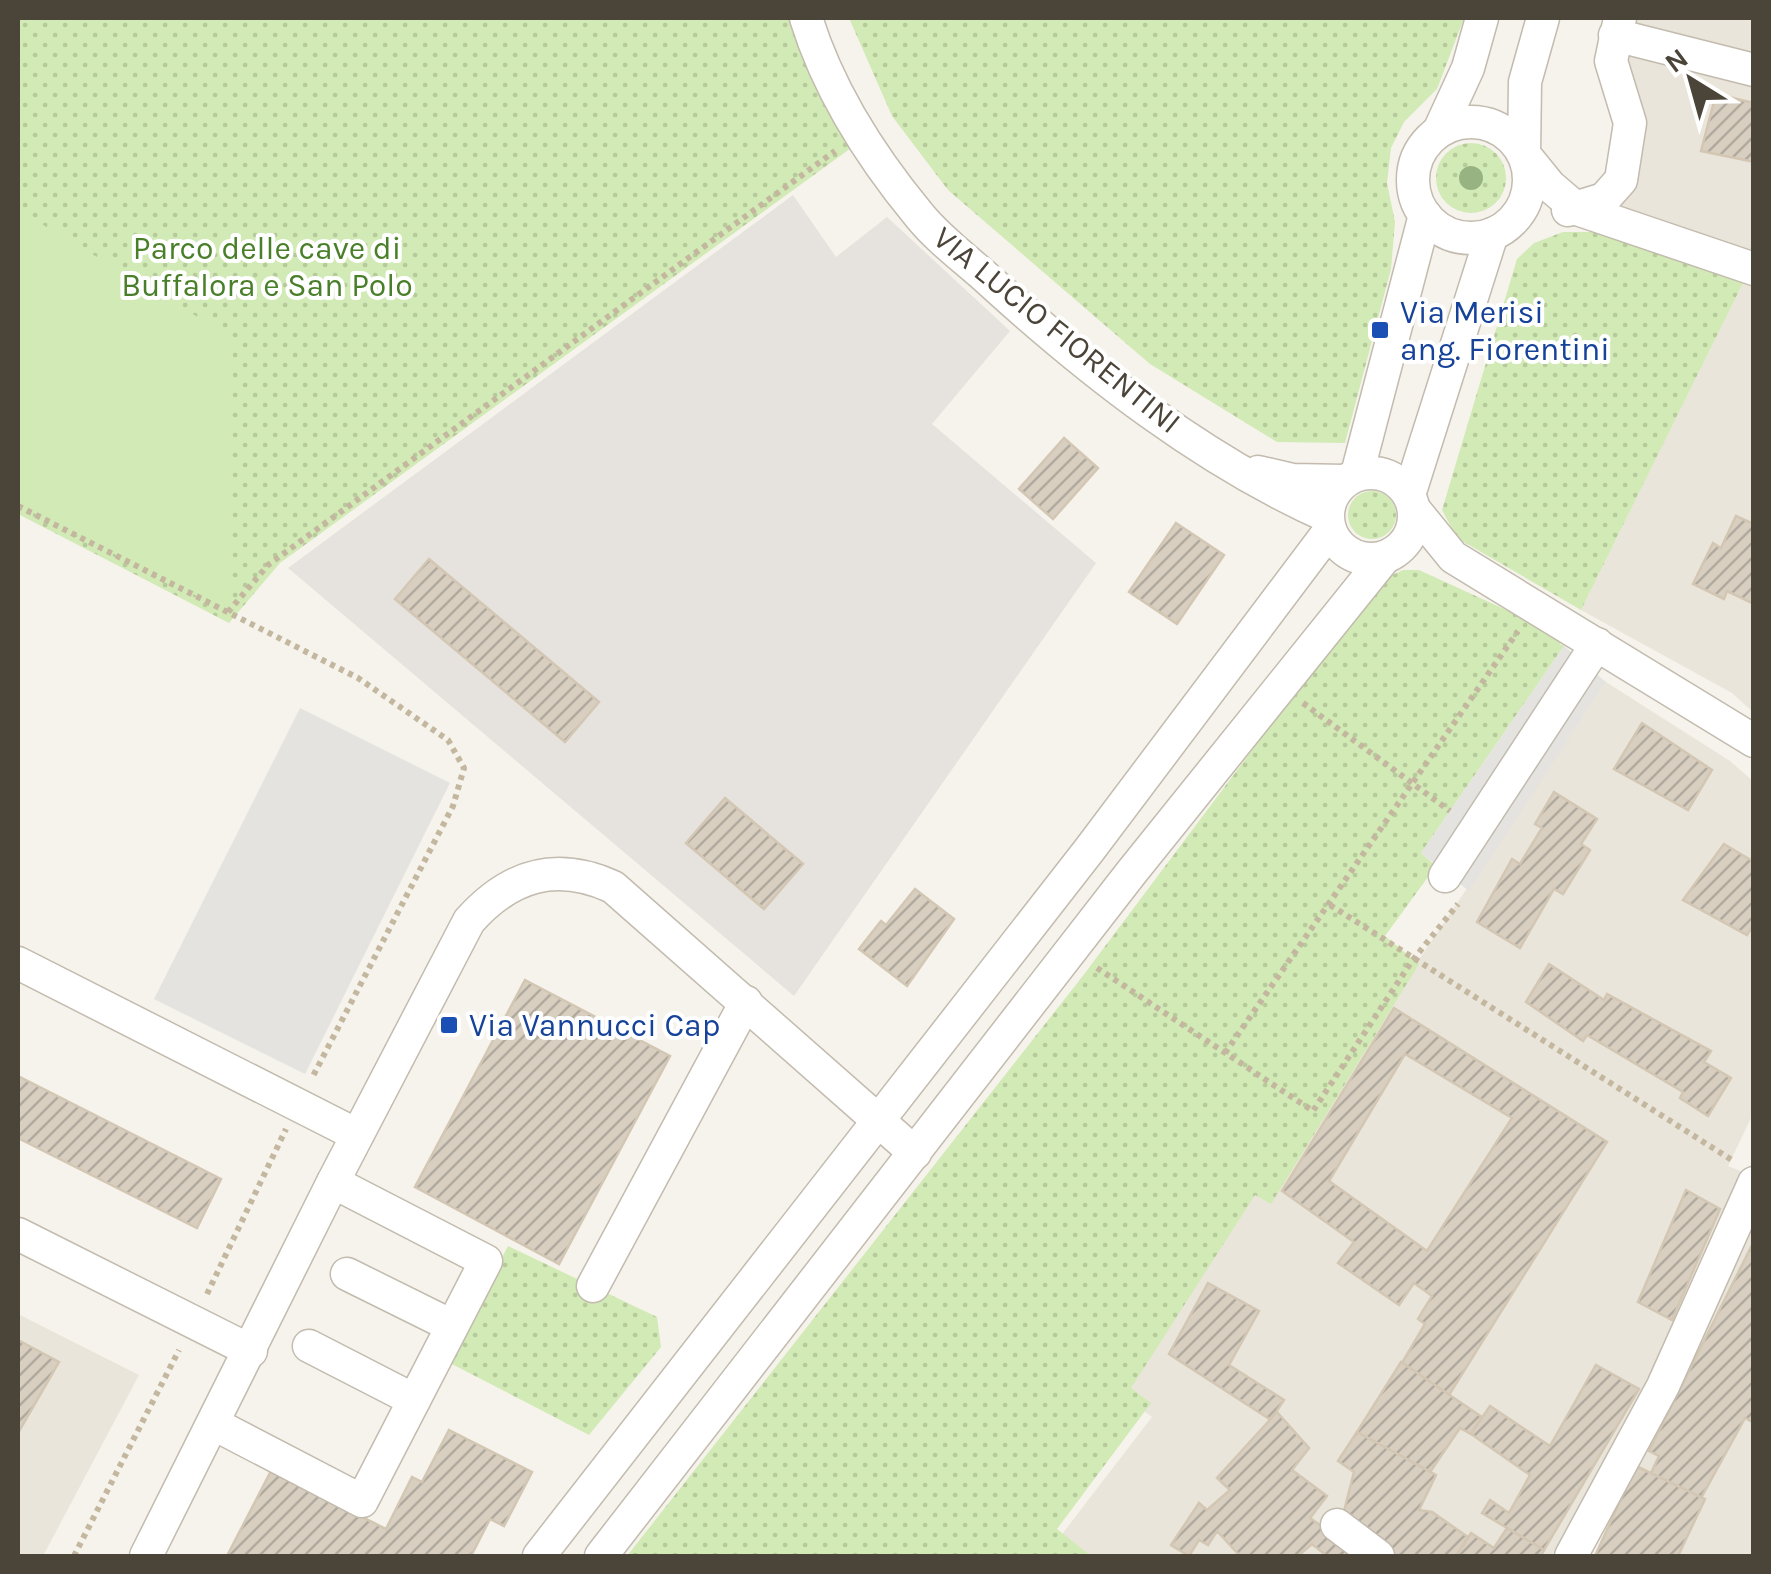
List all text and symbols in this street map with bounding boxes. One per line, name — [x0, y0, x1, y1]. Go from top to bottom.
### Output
north arrow — [1641, 30, 1741, 130]
text: N — [1658, 41, 1694, 80]
street label: VIA LUCIO FIORENTINI — [926, 219, 1188, 441]
park label: Parco delle cave di Buffalora e San Polo — [121, 230, 413, 304]
place label: Via Merisi ang. Fiorentini — [1400, 294, 1610, 368]
marker: Via Merisi ang. Fiorentini — [1369, 319, 1391, 341]
place label: Via Vannucci Cap — [469, 1007, 720, 1044]
marker: Via Vannucci Cap — [438, 1014, 460, 1036]

